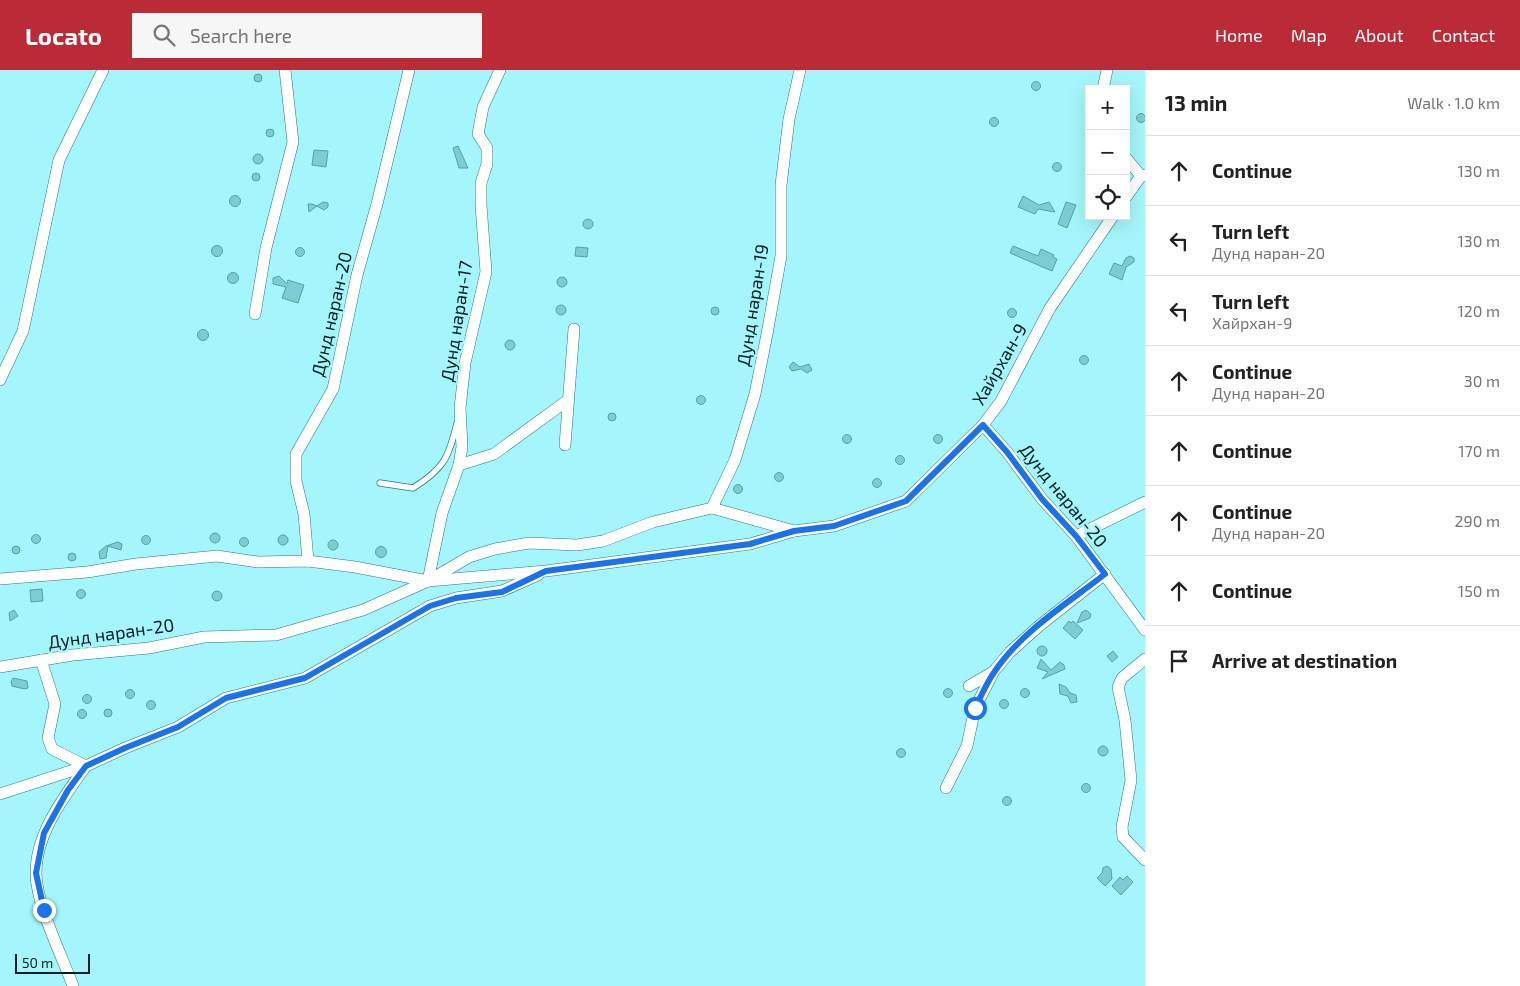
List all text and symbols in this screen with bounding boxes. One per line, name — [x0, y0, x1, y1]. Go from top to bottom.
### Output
search box — [132, 13, 482, 58]
text: Locato — [25, 21, 102, 50]
icon: search — [150, 21, 178, 49]
text: Search here — [190, 24, 292, 47]
text: Home — [1215, 24, 1263, 46]
text: Map — [1291, 24, 1327, 46]
text: About — [1355, 24, 1404, 46]
text: Contact — [1432, 24, 1495, 46]
map controls — [1085, 85, 1130, 220]
button: + — [1085, 85, 1130, 130]
text: 13 min — [1165, 90, 1227, 115]
text: Walk · 1.0 km — [1407, 93, 1500, 112]
button: − — [1085, 130, 1130, 175]
icon: ahead — [1165, 157, 1193, 185]
text: Continue — [1212, 159, 1292, 182]
text: 130 m — [1458, 161, 1500, 180]
button: locate — [1085, 175, 1130, 220]
text: Turn left — [1212, 220, 1289, 243]
icon: left — [1165, 227, 1193, 255]
text: 130 m — [1458, 231, 1500, 250]
street label: Дунд наран-19 — [731, 242, 773, 368]
text: Дунд наран-20 — [1212, 243, 1325, 262]
street label: Дунд наран-20 — [306, 249, 356, 379]
street label: Дунд наран-17 — [436, 259, 476, 383]
text: Turn left — [1212, 290, 1289, 313]
icon: left — [1165, 297, 1193, 325]
text: 120 m — [1457, 301, 1500, 320]
text: Хайрхан-9 — [1212, 313, 1292, 332]
street label: Хайрхан-9 — [967, 319, 1031, 409]
text: Continue — [1212, 360, 1292, 383]
icon: ahead — [1165, 367, 1193, 395]
text: 30 m — [1464, 371, 1500, 390]
text: Дунд наран-20 — [1212, 383, 1325, 402]
icon: ahead — [1165, 437, 1193, 465]
street label: Дунд наран-20 — [1015, 439, 1113, 551]
text: Continue — [1212, 439, 1292, 462]
text: 170 m — [1458, 441, 1500, 460]
text: Continue — [1212, 500, 1292, 523]
icon: ahead — [1165, 507, 1193, 535]
text: 290 m — [1455, 511, 1500, 530]
text: Дунд наран-20 — [1212, 523, 1325, 542]
icon: ahead — [1165, 577, 1193, 605]
text: Continue — [1212, 579, 1292, 602]
text: 150 m — [1458, 581, 1500, 600]
street label: Дунд наран-20 — [46, 613, 176, 653]
icon: arrive — [1165, 647, 1193, 675]
text: Arrive at destination — [1212, 649, 1397, 672]
route start — [964, 697, 987, 720]
route end — [33, 899, 56, 922]
scale bar — [15, 951, 90, 974]
text: 50 m — [22, 954, 53, 971]

